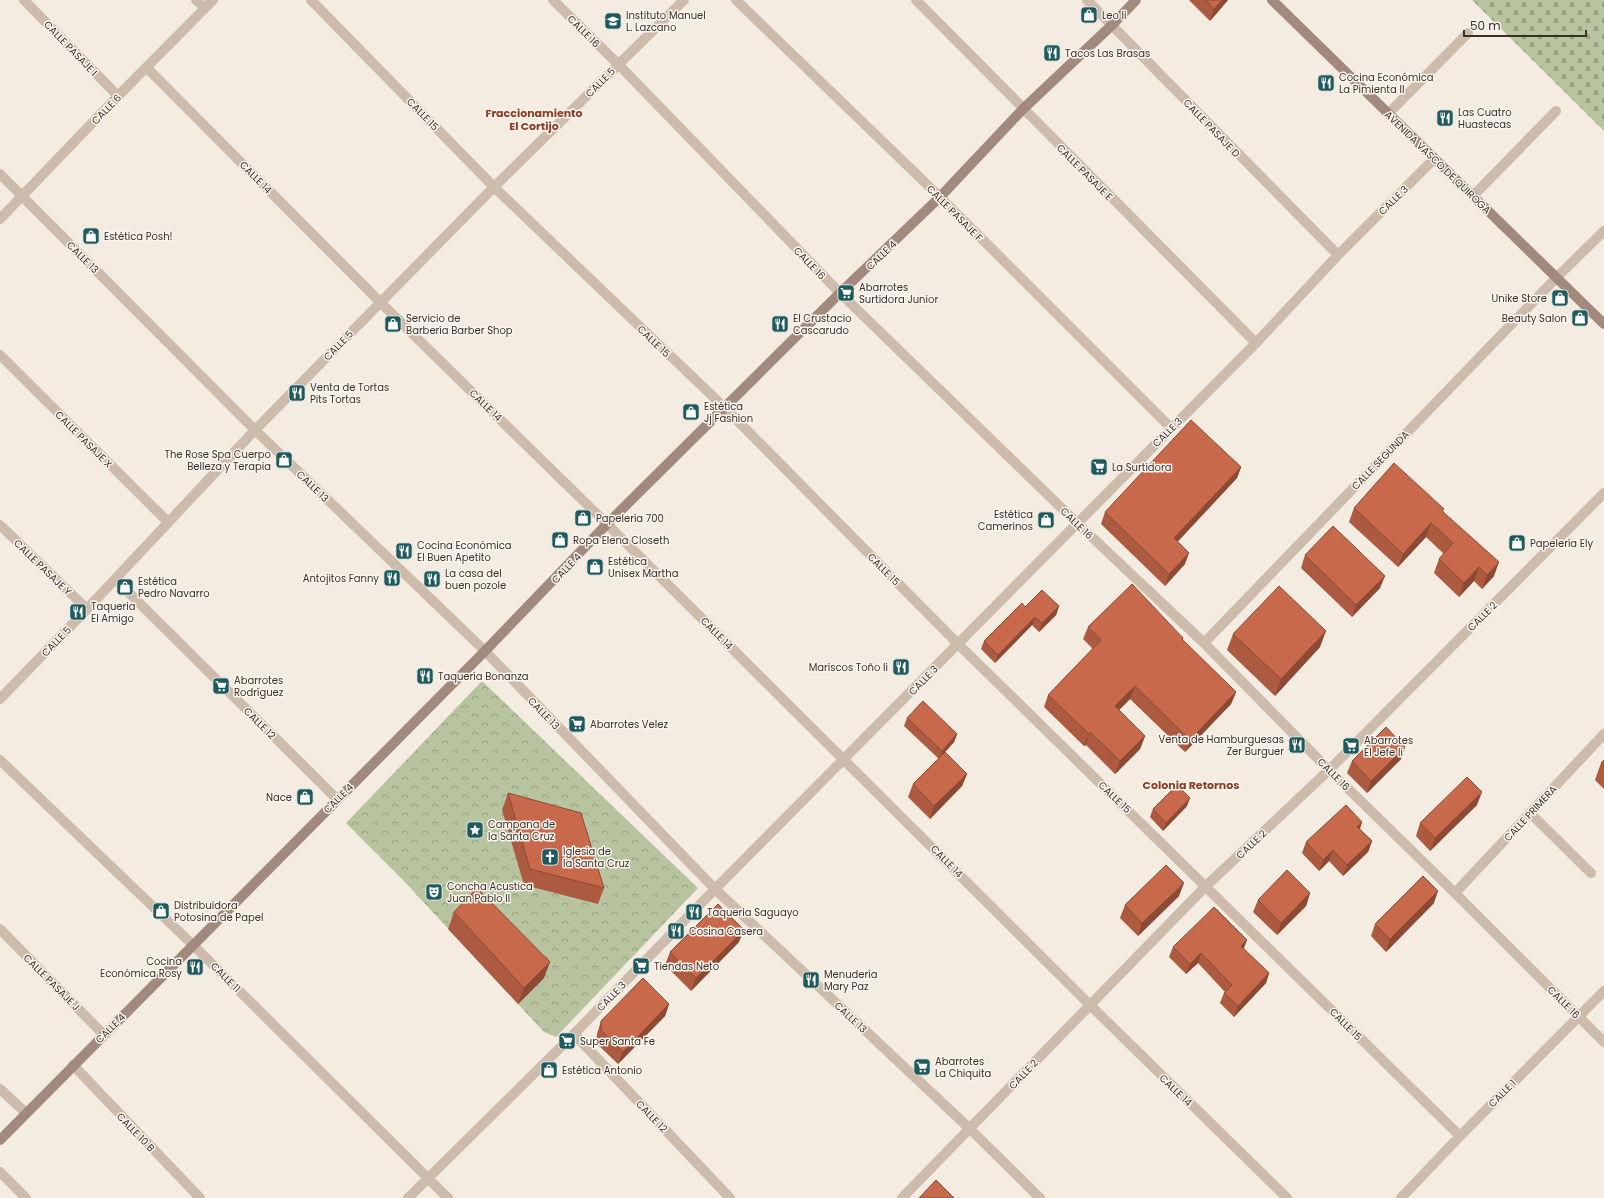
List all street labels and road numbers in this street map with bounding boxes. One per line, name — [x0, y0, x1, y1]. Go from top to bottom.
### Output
street label: CALLE 16 — [564, 12, 603, 51]
street label: CALLE PASAJE I — [40, 17, 101, 79]
street label: CALLE 5 — [582, 64, 619, 101]
street label: CALLE 6 — [88, 91, 125, 128]
street label: CALLE 15 — [403, 95, 442, 134]
street label: CALLE PASAJE D — [1180, 96, 1244, 161]
street label: AVENIDA VASCO DE QUIROGA — [1381, 107, 1494, 217]
street label: CALLE PASAJE E — [1053, 141, 1116, 204]
street label: CALLE 14 — [236, 158, 275, 197]
street label: CALLE PASAJE F — [923, 182, 986, 245]
street label: CALLE 3 — [1375, 182, 1412, 219]
street label: CALLE 4 — [863, 237, 900, 274]
street label: CALLE 13 — [63, 238, 102, 277]
street label: CALLE 16 — [790, 244, 829, 283]
street label: CALLE 15 — [634, 322, 673, 361]
street label: CALLE 5 — [320, 327, 357, 364]
street label: CALLE 14 — [466, 386, 505, 425]
street label: CALLE PASAJE X — [52, 407, 116, 471]
street label: CALLE 3 — [1149, 414, 1186, 451]
street label: CALLE SEGUNDA — [1348, 427, 1413, 493]
street label: CALLE 13 — [293, 467, 332, 506]
street label: CALLE 16 — [1057, 504, 1096, 543]
street label: CALLE PASAJE Y — [10, 536, 75, 599]
street label: CALLE 4 — [548, 550, 585, 587]
street label: CALLE 15 — [864, 550, 903, 589]
street label: CALLE 2 — [1464, 598, 1501, 635]
street label: CALLE 14 — [697, 614, 736, 653]
street label: CALLE 5 — [38, 623, 75, 660]
street label: CALLE 3 — [905, 662, 942, 699]
street label: CALLE 13 — [524, 694, 563, 733]
street label: CALLE 12 — [240, 704, 279, 743]
street label: CALLE 16 — [1314, 755, 1353, 794]
street label: CALLE 15 — [1095, 778, 1134, 817]
street label: CALLE 4 — [320, 780, 357, 817]
street label: CALLE PRIMERA — [1500, 782, 1561, 845]
street label: CALLE 2 — [1233, 826, 1270, 862]
street label: CALLE 14 — [927, 842, 966, 881]
street label: CALLE PASAJE J — [20, 951, 83, 1014]
street label: CALLE 11 — [207, 959, 244, 996]
street label: CALLE 3 — [593, 978, 630, 1015]
street label: CALLE 16 — [1544, 983, 1583, 1022]
street label: CALLE 13 — [831, 998, 870, 1037]
street label: CALLE 15 — [1326, 1005, 1365, 1044]
street label: CALLE 4 — [92, 1010, 129, 1047]
street label: CALLE 2 — [1005, 1056, 1042, 1093]
street label: CALLE 14 — [1156, 1071, 1195, 1110]
street label: CALLE 1 — [1485, 1076, 1520, 1111]
street label: CALLE 12 — [632, 1097, 671, 1136]
street label: CALLE 10 B — [113, 1109, 158, 1155]

